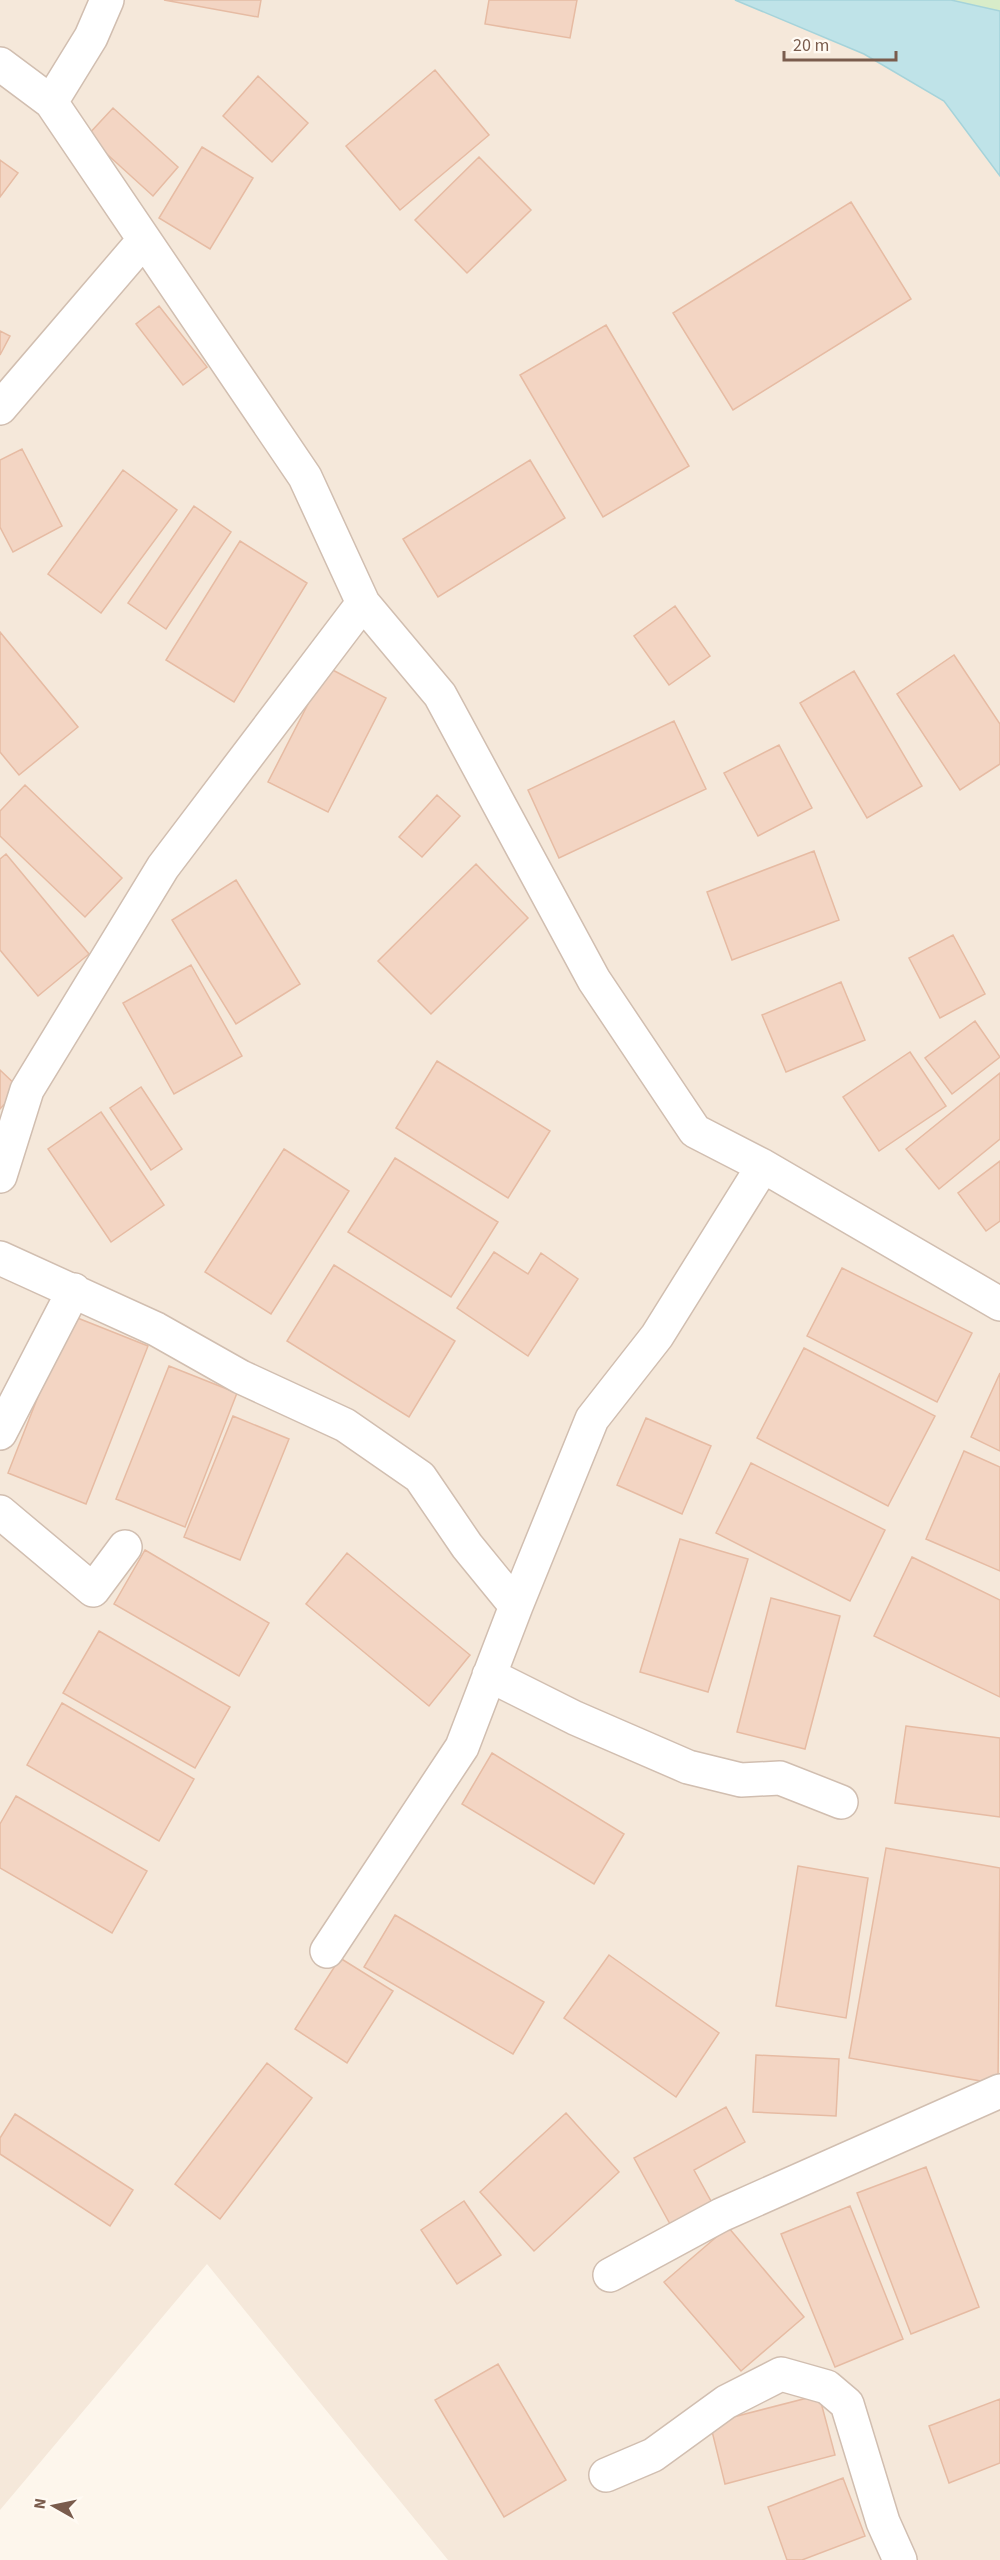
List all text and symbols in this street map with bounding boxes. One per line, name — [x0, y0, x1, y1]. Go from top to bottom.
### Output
scale bar — [784, 24, 896, 62]
text: 20 m — [793, 33, 829, 58]
north arrow — [24, 2476, 84, 2536]
text: N — [28, 2497, 52, 2511]

